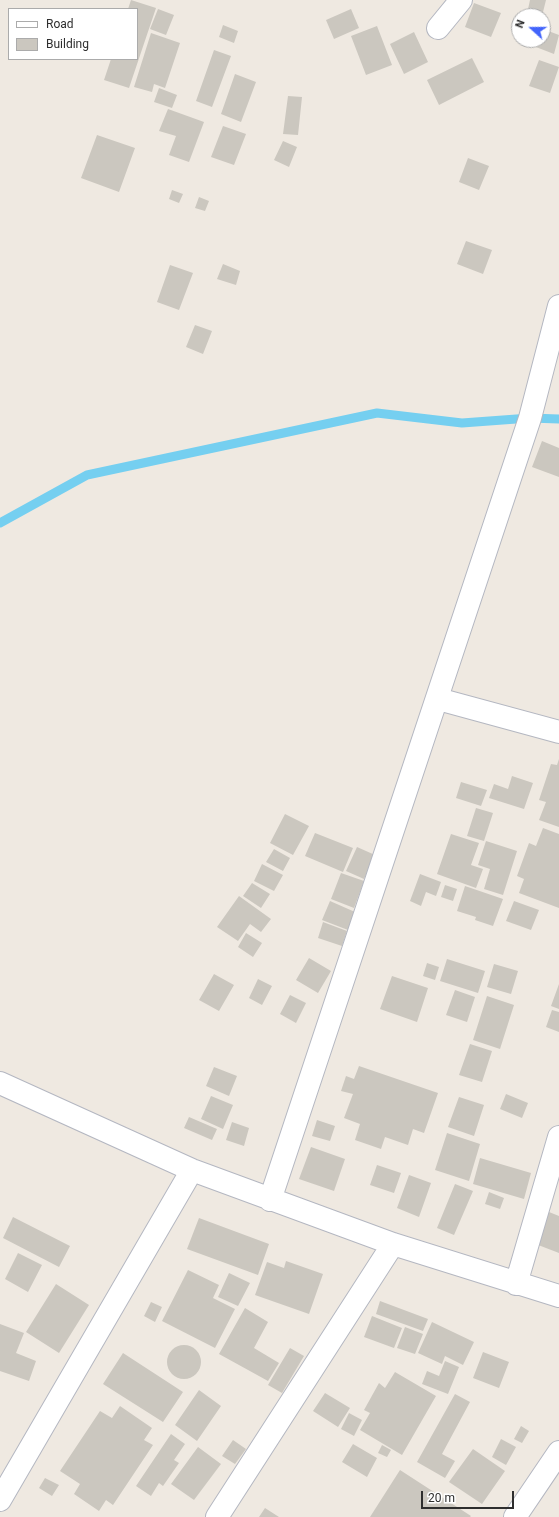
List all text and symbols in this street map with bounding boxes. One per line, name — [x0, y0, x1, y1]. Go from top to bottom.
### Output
legend — [8, 8, 138, 60]
north arrow — [511, 8, 551, 48]
text: Road — [46, 17, 74, 31]
text: N — [513, 18, 528, 30]
text: Building — [46, 37, 89, 51]
scale bar — [423, 1483, 516, 1509]
text: 20 m — [428, 1491, 455, 1505]

